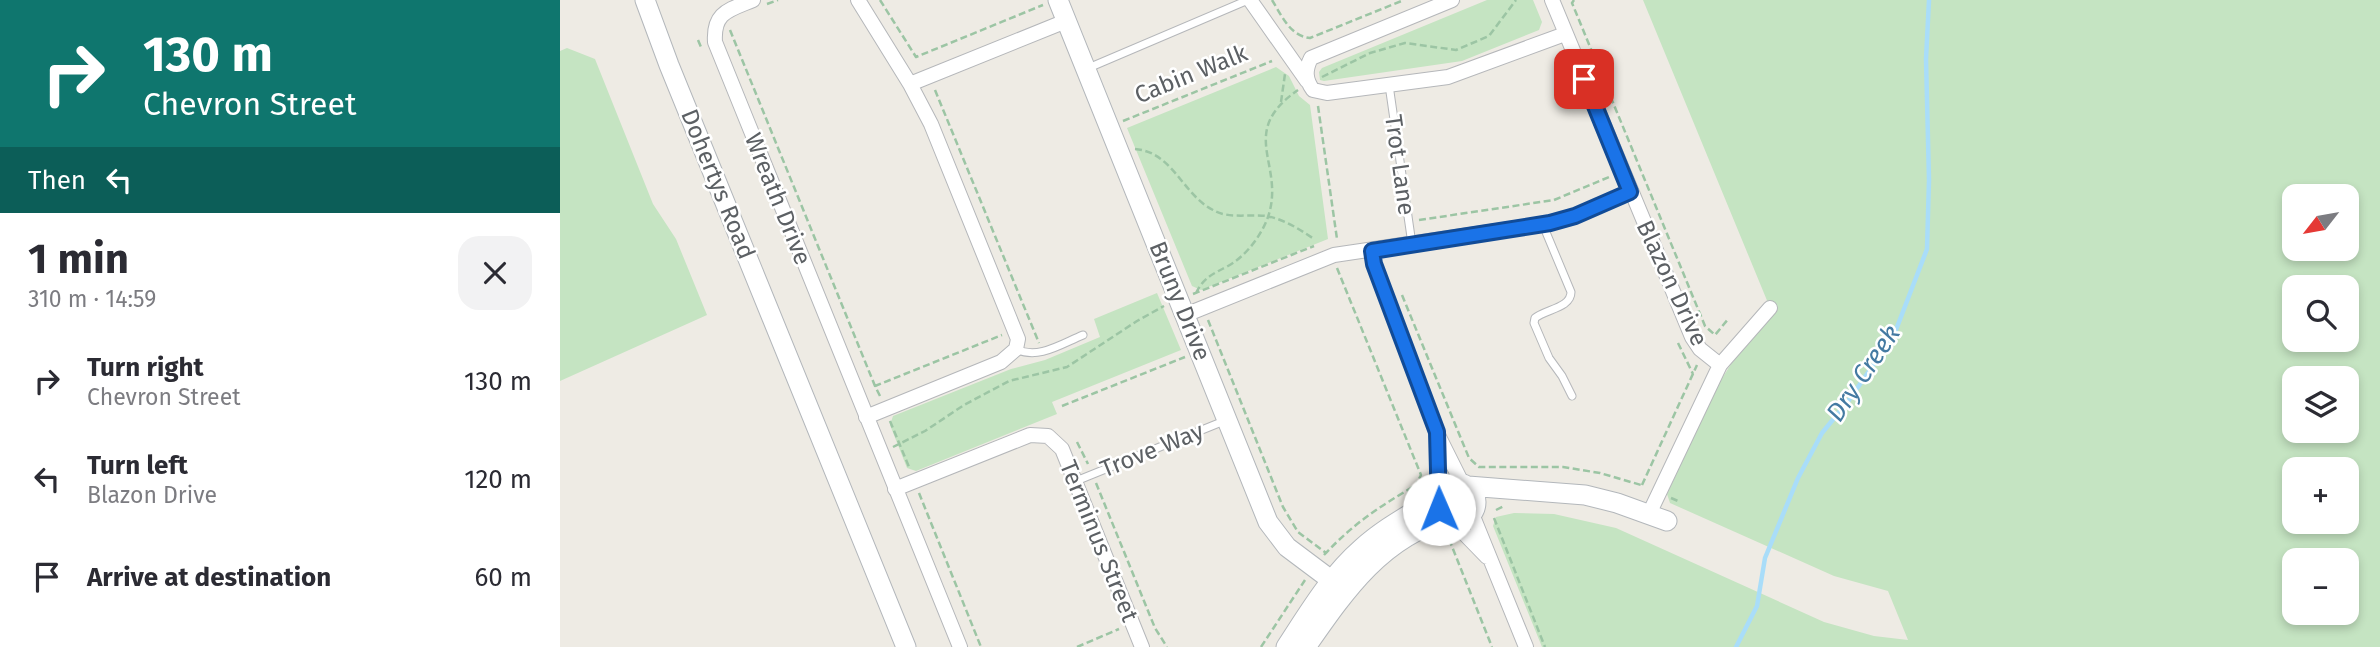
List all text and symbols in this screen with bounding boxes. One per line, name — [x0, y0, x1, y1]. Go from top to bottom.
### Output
text: 130 m — [143, 25, 273, 84]
icon: right — [28, 28, 119, 119]
street label: Cabin Walk — [1131, 38, 1252, 109]
pin — [1554, 49, 1614, 109]
icon: arrive — [1565, 60, 1603, 98]
text: Chevron Street — [143, 85, 357, 123]
street label: Dohertys Road — [675, 105, 761, 263]
street label: Trot Lane — [1379, 113, 1421, 217]
street label: Wreath Drive — [739, 129, 817, 269]
icon: left — [100, 161, 138, 199]
text: Then — [28, 165, 86, 196]
north arrow — [2282, 184, 2359, 261]
map controls — [2282, 184, 2359, 625]
street label: Blazon Drive — [1631, 216, 1713, 350]
text: 1 min — [28, 234, 129, 284]
button: close — [458, 236, 532, 310]
street label: Bruny Drive — [1143, 237, 1217, 365]
button: search — [2282, 275, 2359, 352]
text: 310 m · 14:59 — [28, 285, 156, 313]
water label: Dry Creek — [1820, 319, 1907, 428]
text: Turn right — [87, 352, 204, 383]
icon: right — [28, 362, 66, 400]
text: 130 m — [464, 366, 532, 397]
button: layers — [2282, 366, 2359, 443]
text: Chevron Street — [87, 383, 240, 411]
street label: Trove Way — [1096, 417, 1208, 483]
text: Turn left — [87, 450, 188, 481]
street label: Terminus Street — [1054, 456, 1144, 626]
button: + — [2282, 457, 2359, 534]
icon: left — [28, 460, 66, 498]
text: 120 m — [464, 464, 532, 495]
position arrow — [1402, 472, 1476, 546]
text: Blazon Drive — [87, 481, 217, 509]
button: − — [2282, 548, 2359, 625]
icon: arrive — [28, 558, 66, 596]
text: Arrive at destination — [87, 562, 331, 593]
text: 60 m — [474, 562, 532, 593]

